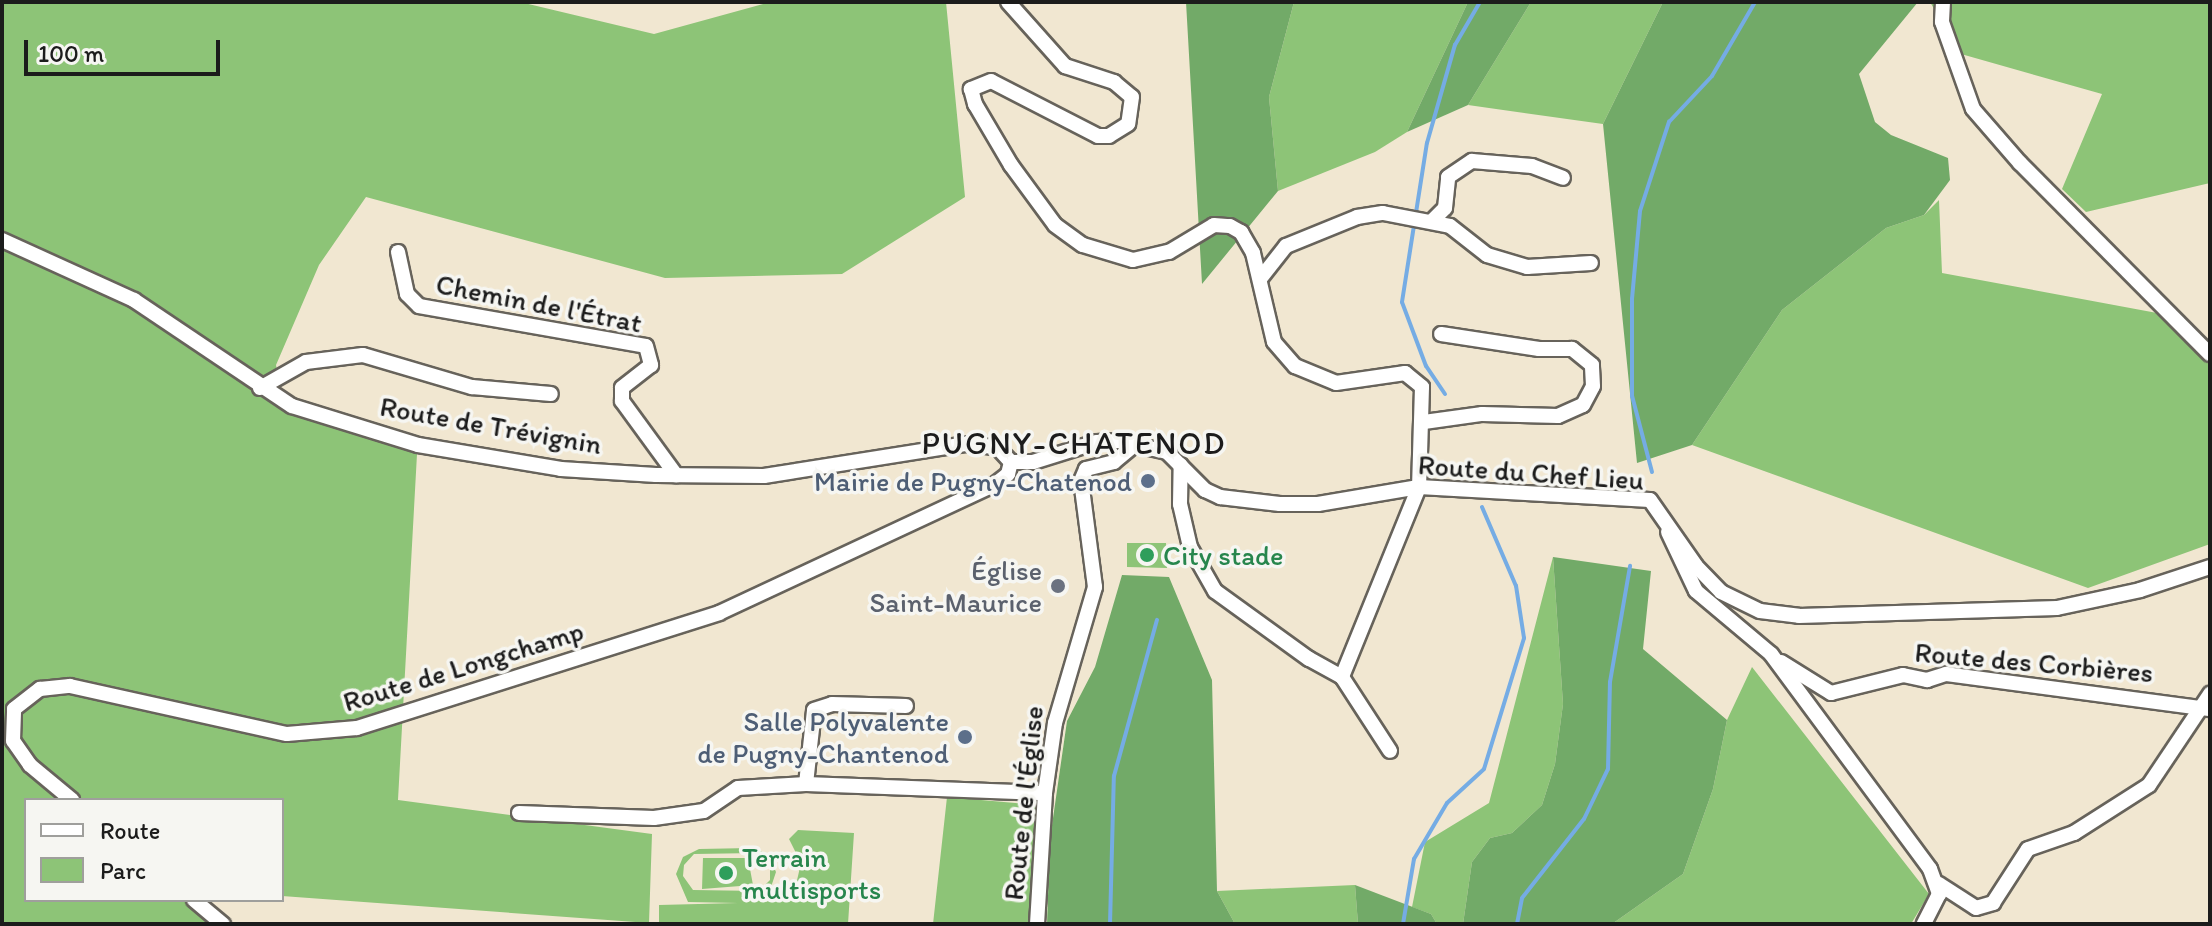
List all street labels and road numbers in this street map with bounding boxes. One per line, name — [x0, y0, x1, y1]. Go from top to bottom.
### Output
street label: Chemin de l'Étrat — [433, 267, 645, 339]
street label: Route de Trévignin — [379, 389, 603, 461]
street label: Route du Chef Lieu — [1416, 447, 1646, 497]
street label: Route de Longchamp — [339, 613, 587, 719]
street label: Route des Corbières — [1913, 635, 2155, 689]
street label: Route de l'Église — [996, 704, 1050, 902]

